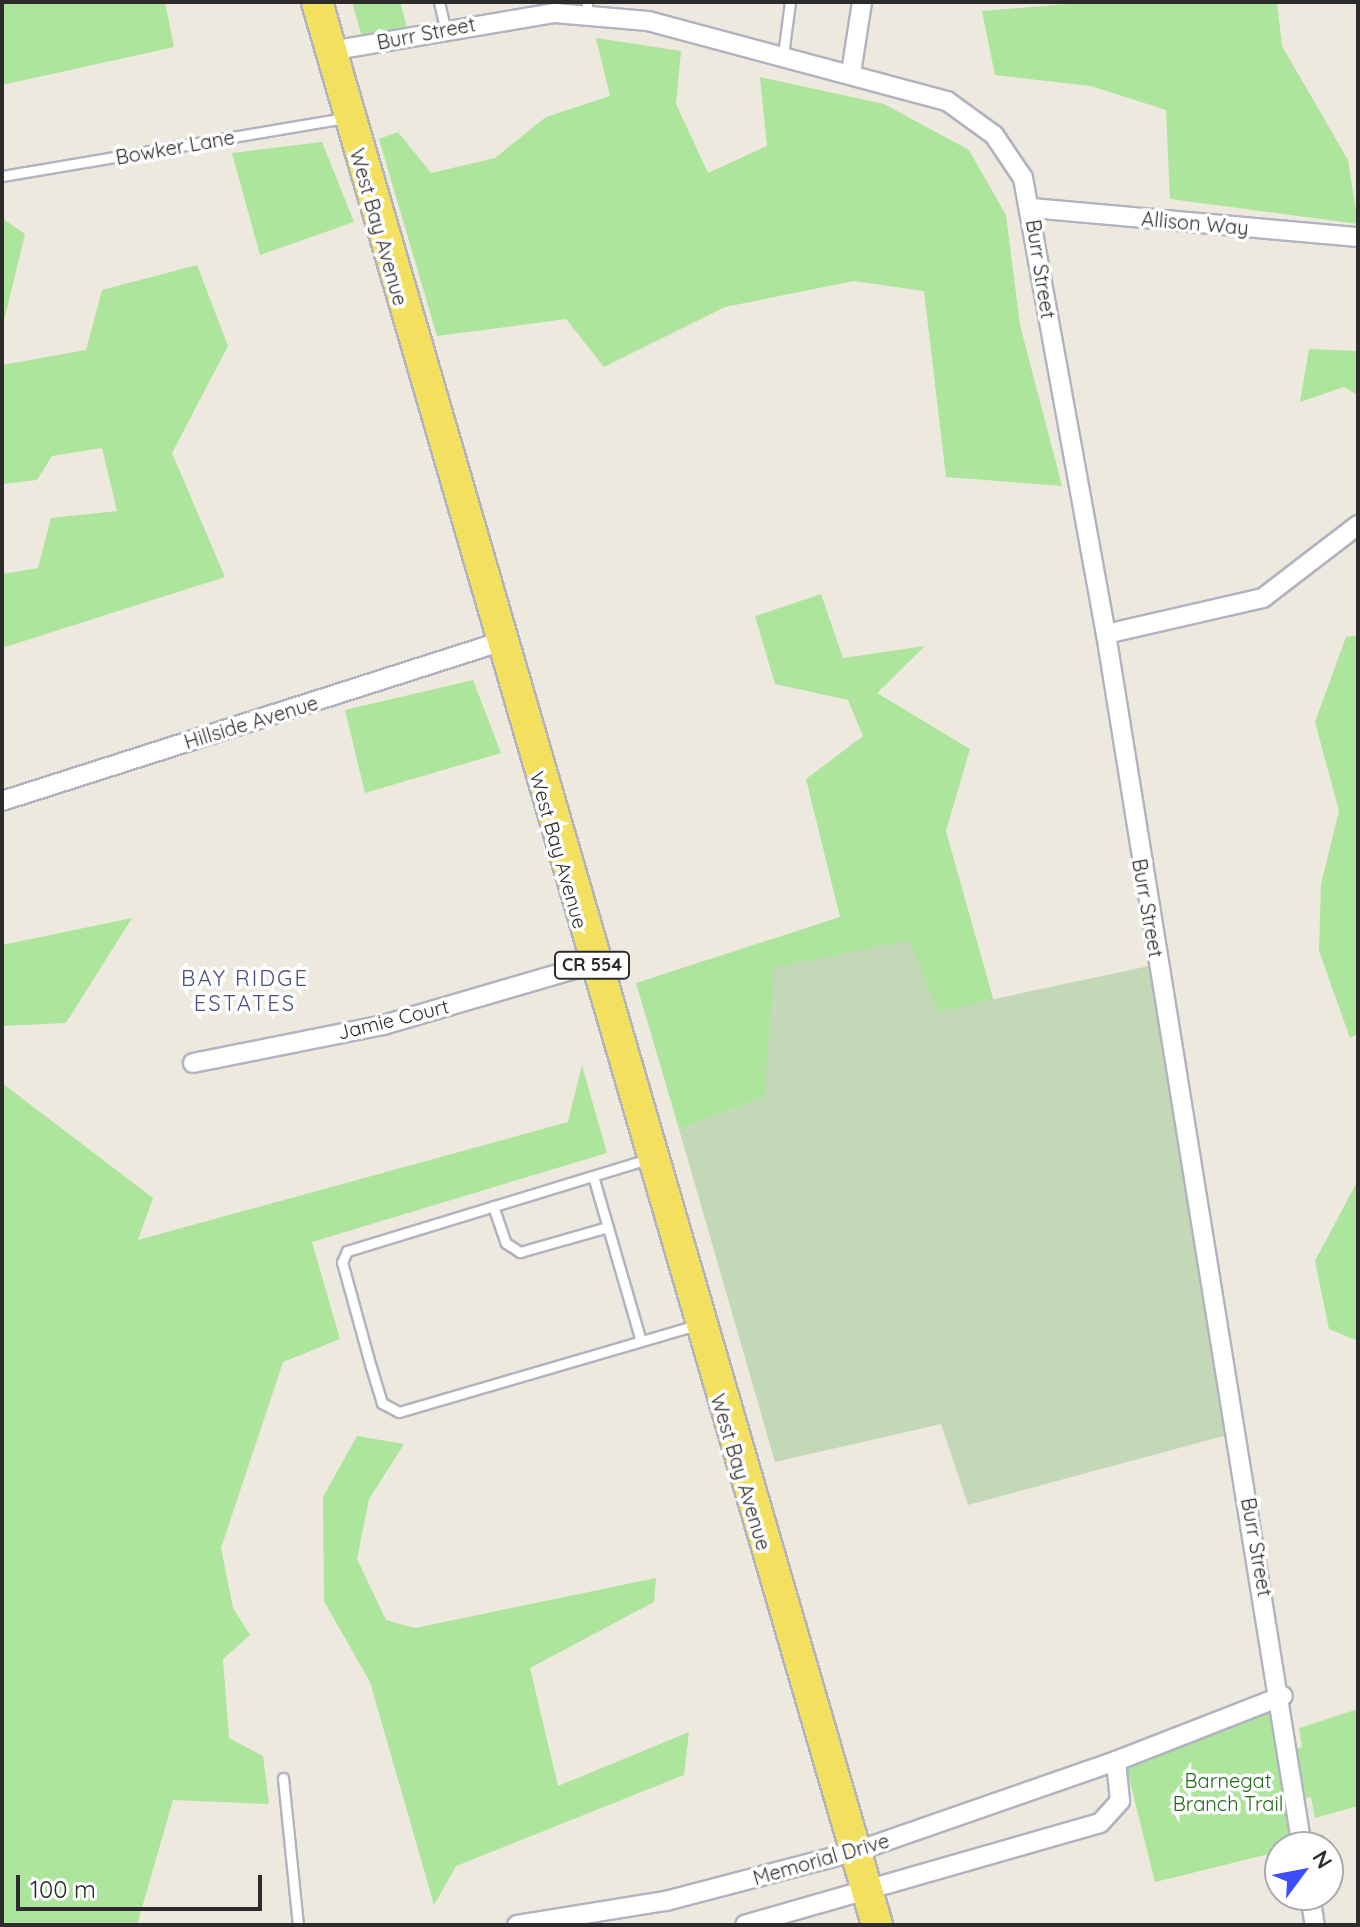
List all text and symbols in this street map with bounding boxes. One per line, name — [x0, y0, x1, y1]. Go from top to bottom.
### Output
street label: Burr Street — [375, 12, 477, 54]
street label: Bowker Lane — [114, 125, 236, 169]
street label: West Bay Avenue — [345, 146, 413, 308]
street label: Allison Way — [1140, 206, 1250, 240]
street label: Burr Street — [1021, 218, 1061, 320]
street label: Hillside Avenue — [181, 690, 321, 754]
street label: West Bay Avenue — [525, 769, 593, 931]
street label: Burr Street — [1128, 857, 1168, 959]
road number: CR 554 — [552, 951, 632, 979]
district label: BAY RIDGE ESTATES — [181, 965, 309, 1016]
street label: Jamie Court — [335, 994, 451, 1044]
street label: West Bay Avenue — [706, 1391, 776, 1553]
street label: Burr Street — [1237, 1496, 1277, 1598]
park label: Barnegat Branch Trail — [1173, 1769, 1283, 1816]
street label: Memorial Drive — [750, 1828, 892, 1890]
north arrow — [1264, 1831, 1344, 1911]
text: N — [1306, 1845, 1339, 1874]
scale bar — [20, 1859, 266, 1909]
text: 100 m — [30, 1874, 96, 1904]

